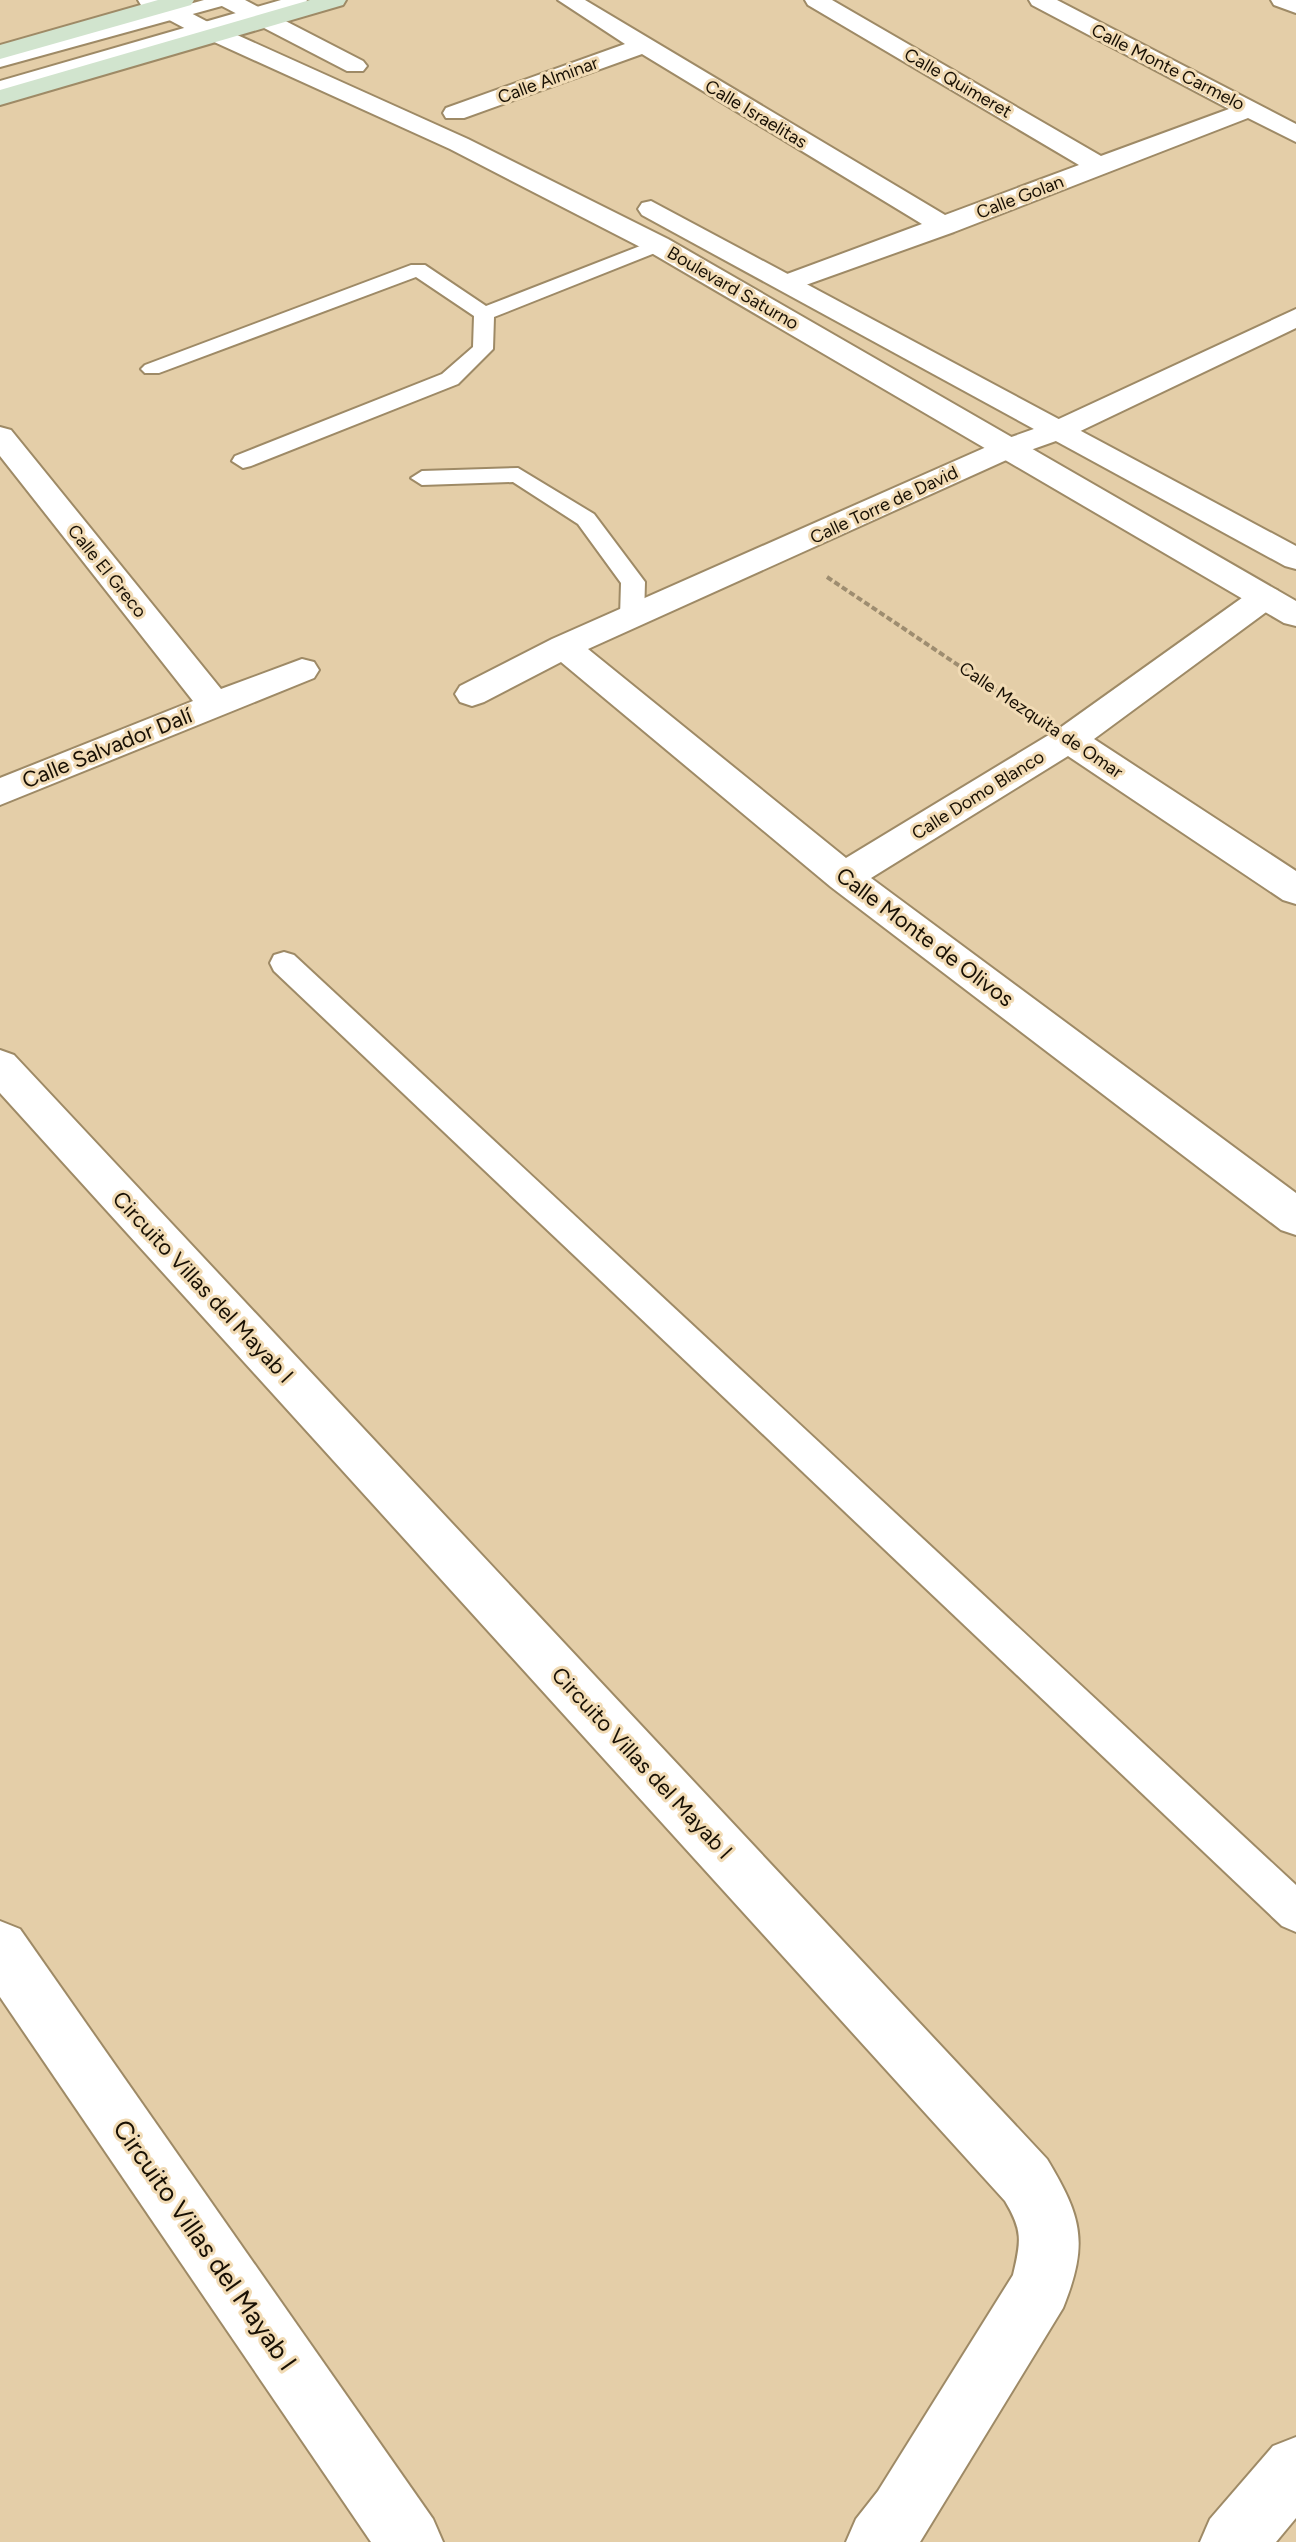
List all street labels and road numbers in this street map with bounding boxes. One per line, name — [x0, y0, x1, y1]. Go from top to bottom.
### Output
street label: Calle Monte Carmelo — [1088, 19, 1248, 115]
street label: Calle Quimeret — [900, 43, 1016, 123]
street label: Calle Alminar — [495, 52, 601, 108]
street label: Calle Israelitas — [701, 75, 811, 153]
street label: Calle Golan — [973, 170, 1067, 224]
street label: Boulevard Saturno — [663, 241, 803, 335]
street label: Calle Torre de David — [807, 461, 961, 549]
street label: Calle El Greco — [63, 520, 151, 622]
street label: Calle Mezquita de Omar — [955, 657, 1127, 783]
street label: Calle Salvador Dalí — [18, 701, 197, 794]
street label: Calle Domo Blanco — [908, 745, 1048, 845]
street label: Calle Monte de Olivos — [831, 861, 1019, 1013]
street label: Circuito Villas del Mayab I — [107, 1185, 299, 1389]
street label: Circuito Villas del Mayab I — [546, 1661, 738, 1865]
street label: Circuito Villas del Mayab I — [106, 2113, 304, 2377]

